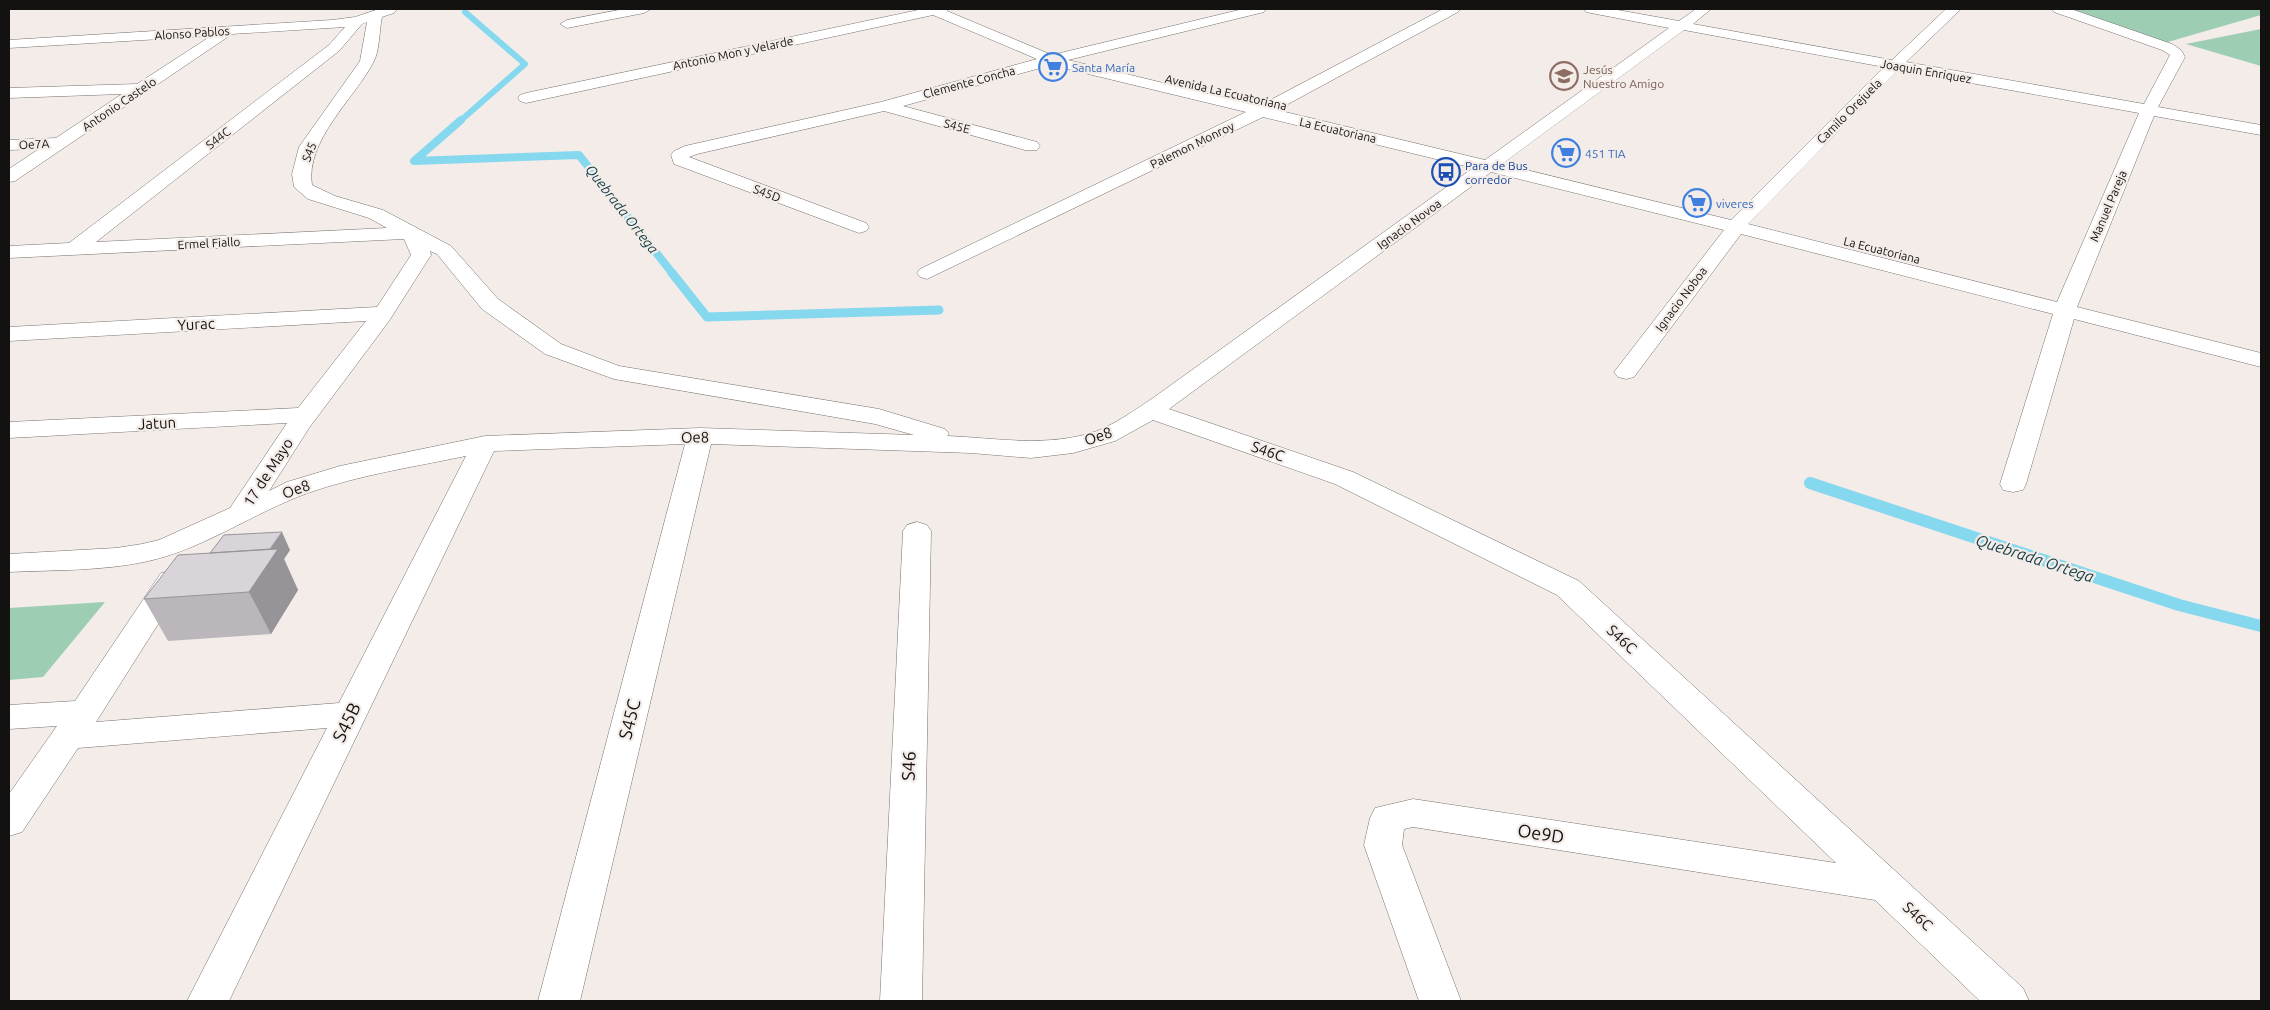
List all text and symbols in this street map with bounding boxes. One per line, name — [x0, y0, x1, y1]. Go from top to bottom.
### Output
street label: Alonso Pablos — [154, 24, 230, 42]
street label: Antonio Mon y Velarde — [672, 34, 794, 72]
supermarket icon: Santa María — [1038, 52, 1068, 82]
street label: Joaquin Enriquez — [1879, 57, 1973, 86]
place label: Santa María — [1072, 61, 1135, 74]
school or university icon: Jesús Nuestro Amigo — [1549, 61, 1579, 91]
street label: Clemente Concha — [922, 63, 1016, 101]
place label: Jesús Nuestro Amigo — [1583, 63, 1664, 90]
street label: Avenida La Ecuatoriana — [1164, 72, 1288, 112]
street label: Antonio Castelo — [80, 75, 158, 133]
street label: Camilo Orejuela — [1814, 76, 1884, 146]
street label: La Ecuatoriana — [1298, 115, 1378, 145]
street label: S45E — [942, 116, 972, 136]
street label: Palemon Monroy — [1148, 119, 1236, 171]
street label: S44C — [203, 124, 233, 151]
street label: Oe7A — [18, 137, 50, 151]
supermarket icon: 451 TIA — [1551, 138, 1581, 168]
street label: S45 — [299, 140, 319, 164]
place label: 451 TIA — [1585, 147, 1626, 160]
bus stop icon: Para de Bus corredor — [1431, 157, 1461, 187]
place label: Para de Bus corredor — [1465, 159, 1528, 186]
water label: Quebrada Ortega — [582, 162, 662, 257]
street label: Manuel Pareja — [2087, 168, 2129, 244]
street label: S45D — [751, 182, 783, 204]
supermarket icon: viveres — [1682, 188, 1712, 218]
street label: Ignacio Novoa — [1374, 196, 1444, 252]
place label: viveres — [1716, 197, 1754, 210]
street label: La Ecuatoriana — [1842, 234, 1922, 266]
street label: Ermel Fiallo — [177, 235, 241, 251]
street label: Ignacio Noboa — [1653, 264, 1709, 334]
street label: Yurac — [177, 315, 215, 333]
street label: Jatun — [138, 414, 176, 432]
street label: Oe8 — [1082, 423, 1114, 449]
street label: Oe8 — [681, 428, 709, 446]
street label: 17 de Mayo — [240, 435, 296, 509]
street label: S46C — [1249, 437, 1287, 465]
street label: Oe8 — [280, 476, 312, 502]
water label: Quebrada Ortega — [1973, 530, 2097, 587]
street label: S46C — [1604, 621, 1640, 657]
street label: S45C — [614, 697, 644, 741]
street label: S45B — [328, 699, 364, 745]
street label: S46 — [897, 751, 919, 781]
street label: Oe9D — [1516, 819, 1566, 847]
street label: S46C — [1900, 898, 1936, 934]

